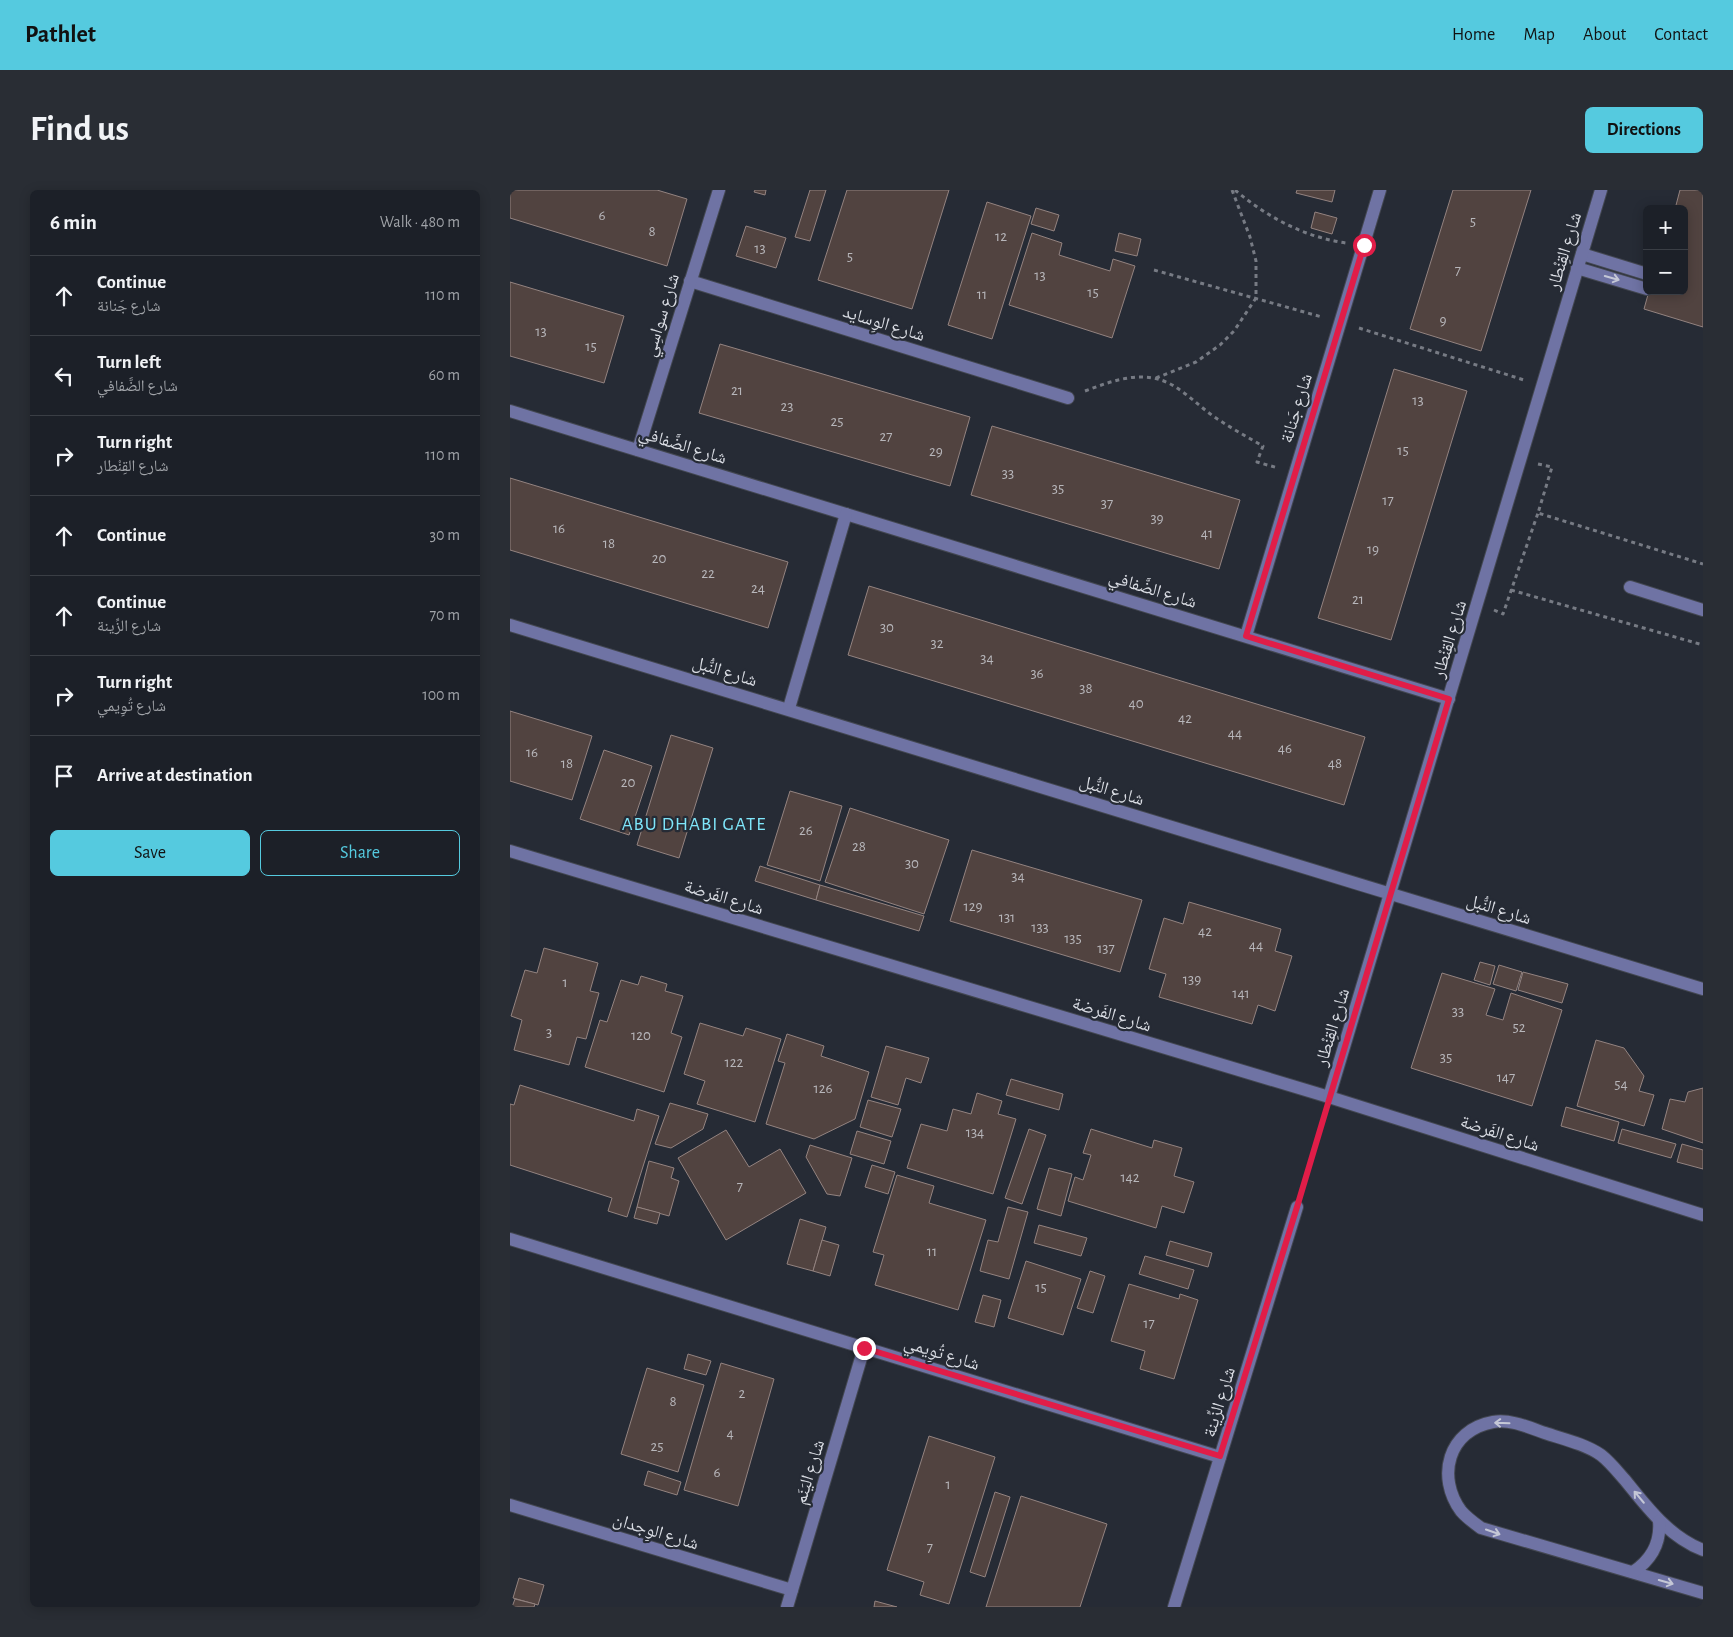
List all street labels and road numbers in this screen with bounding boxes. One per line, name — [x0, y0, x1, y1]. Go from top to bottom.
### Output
street label: شارع القِنْطار — [1544, 210, 1586, 294]
street label: شارع سواسِي — [641, 272, 688, 360]
street label: شارع الوِسايد — [840, 303, 927, 348]
street label: شارع جَنانة — [1278, 371, 1317, 445]
street label: شارع الضَّفافي — [635, 422, 729, 472]
street label: شارع الضَّفافي — [1105, 566, 1199, 616]
street label: شارع القِنْطار — [1429, 598, 1471, 682]
street label: شارع النُّبل — [690, 653, 759, 691]
street label: شارع النُّبل — [1077, 772, 1146, 810]
street label: شارع الفَرضة — [682, 877, 765, 919]
street label: شارع النُّبل — [1464, 891, 1533, 929]
street label: شارع القِنْطار — [1312, 986, 1354, 1070]
street label: شارع الفَرضة — [1070, 994, 1153, 1036]
street label: شارع الفَرضة — [1458, 1113, 1541, 1156]
street label: شارع تُوِيمي — [901, 1333, 982, 1378]
street label: شارع الزِّينة — [1200, 1365, 1240, 1440]
street label: شارع اليَنَم — [792, 1438, 830, 1507]
street label: شارع الوِجدان — [610, 1510, 701, 1556]

